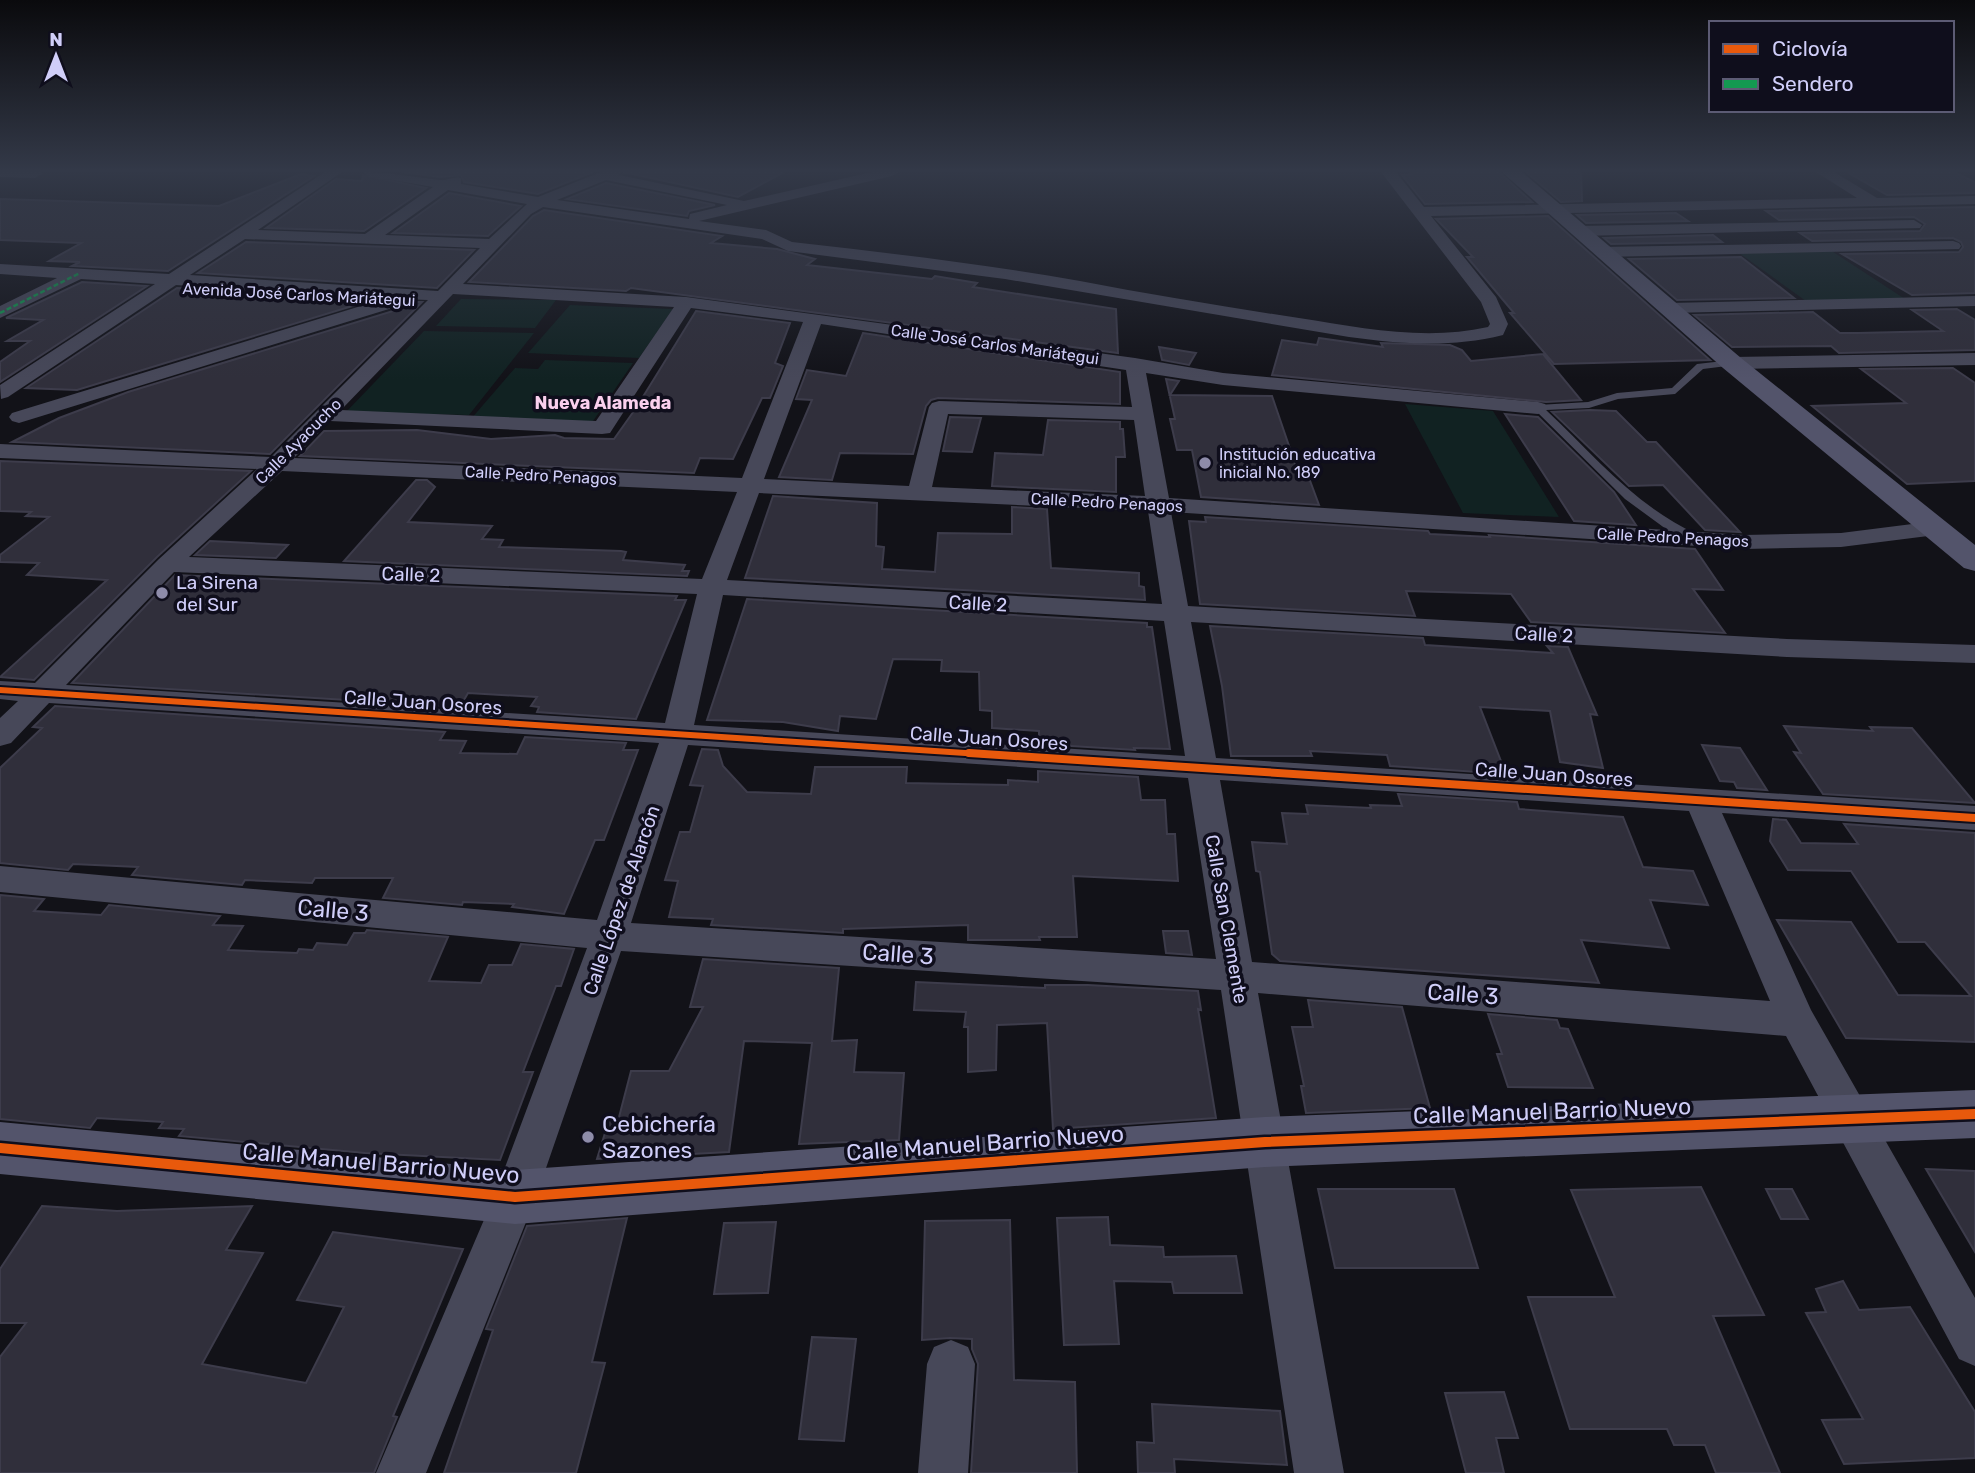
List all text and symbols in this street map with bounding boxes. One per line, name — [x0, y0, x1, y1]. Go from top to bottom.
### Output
north arrow — [21, 21, 91, 91]
legend — [1709, 21, 1954, 112]
text: N — [49, 28, 63, 51]
text: Ciclovía — [1772, 36, 1848, 61]
text: Sendero — [1772, 71, 1854, 96]
street label: Avenida José Carlos Mariátegui — [182, 279, 416, 310]
street label: Calle José Carlos Mariátegui — [890, 320, 1100, 368]
district label: Nueva Alameda — [535, 392, 671, 414]
street label: Calle Ayacucho — [252, 395, 345, 488]
place label: Institución educativa inicial No. 189 — [1219, 445, 1376, 482]
marker: Institución educativa inicial No. 189 — [1197, 455, 1213, 471]
street label: Calle Pedro Penagos — [464, 462, 618, 489]
street label: Calle Pedro Penagos — [1030, 489, 1184, 516]
street label: Calle Pedro Penagos — [1596, 524, 1750, 551]
street label: Calle 2 — [381, 562, 441, 587]
place label: La Sirena del Sur — [176, 571, 258, 616]
marker: La Sirena del Sur — [154, 585, 170, 601]
street label: Calle 2 — [948, 590, 1008, 617]
street label: Calle 2 — [1514, 621, 1574, 648]
street label: Calle Juan Osores — [343, 685, 503, 720]
street label: Calle Juan Osores — [909, 721, 1069, 756]
street label: Calle Juan Osores — [1474, 757, 1634, 792]
street label: Calle López de Alarcón — [578, 802, 665, 998]
street label: Calle San Clemente — [1200, 833, 1253, 1005]
street label: Calle 3 — [296, 893, 370, 927]
street label: Calle 3 — [861, 938, 935, 970]
street label: Calle 3 — [1426, 978, 1500, 1010]
street label: Calle Manuel Barrio Nuevo — [1412, 1092, 1692, 1130]
place label: Cebichería Sazones — [602, 1110, 716, 1164]
street label: Calle Manuel Barrio Nuevo — [845, 1119, 1125, 1167]
marker: Cebichería Sazones — [580, 1129, 596, 1145]
street label: Calle Manuel Barrio Nuevo — [241, 1137, 521, 1189]

